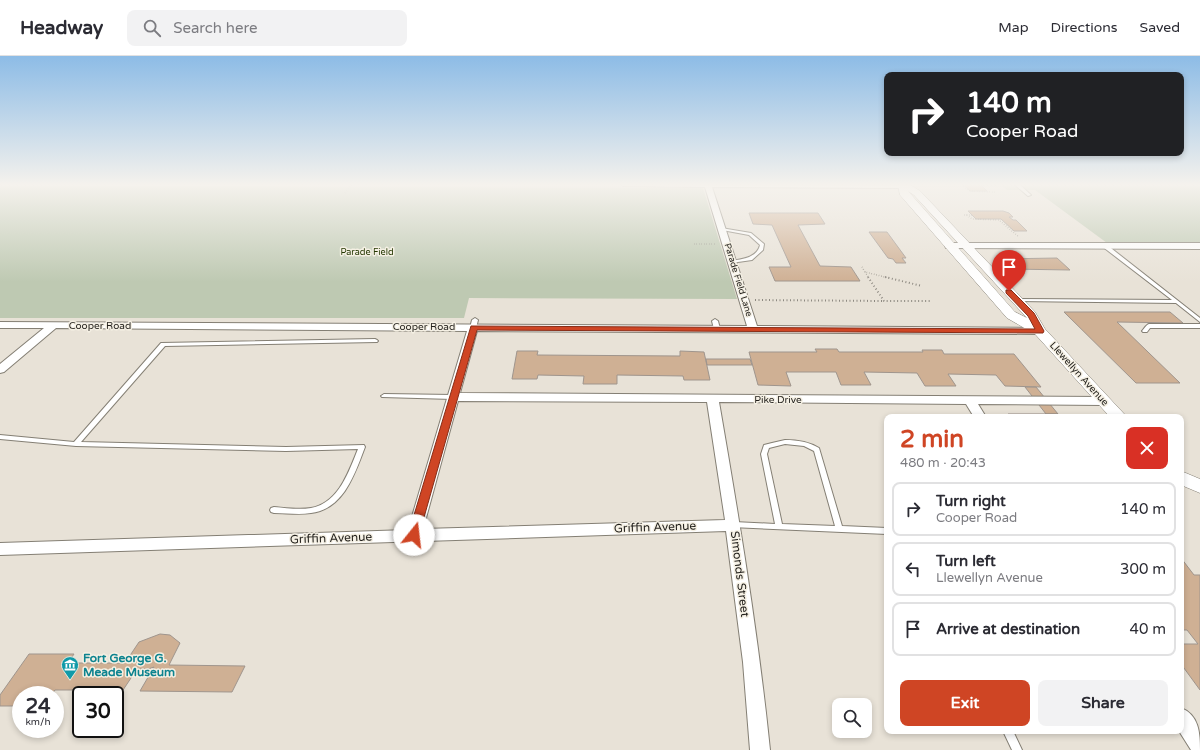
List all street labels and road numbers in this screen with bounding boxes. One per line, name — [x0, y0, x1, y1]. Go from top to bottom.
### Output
street label: Parade Field Lane — [722, 242, 754, 318]
street label: Cooper Road — [69, 320, 131, 332]
street label: Cooper Road — [393, 321, 455, 333]
street label: Llewellyn Avenue — [1047, 339, 1111, 409]
street label: Pike Drive — [754, 394, 802, 406]
street label: Griffin Avenue — [614, 519, 697, 535]
street label: Griffin Avenue — [290, 530, 373, 546]
street label: Simonds Street — [728, 530, 752, 618]

